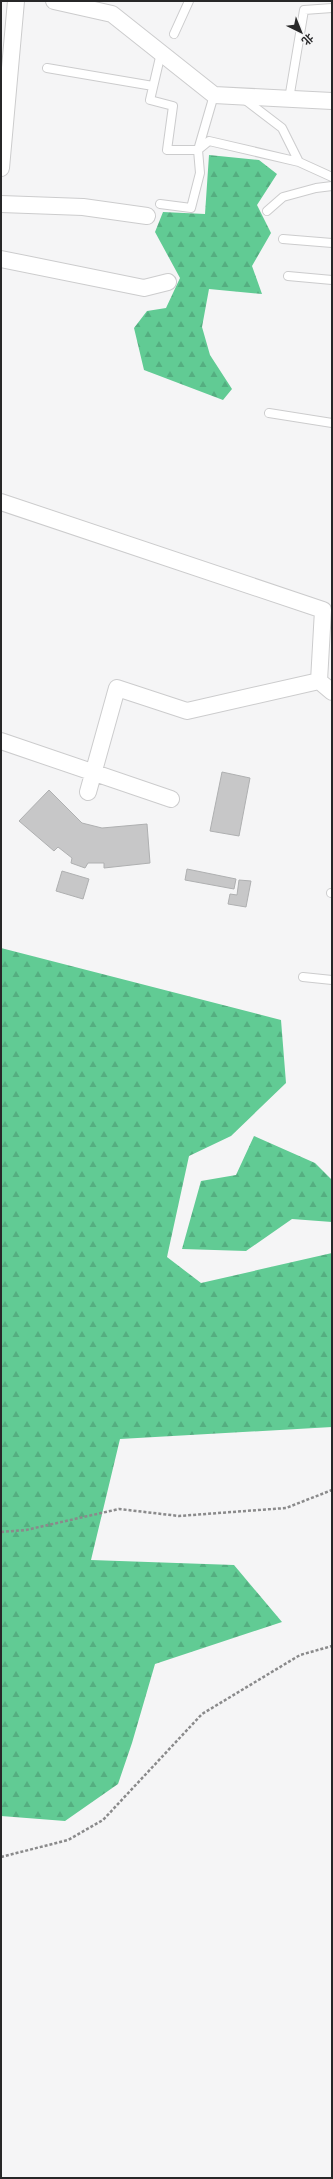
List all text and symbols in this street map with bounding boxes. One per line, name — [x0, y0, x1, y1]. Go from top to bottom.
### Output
north arrow — [281, 12, 321, 52]
text: 北 — [299, 30, 317, 48]

